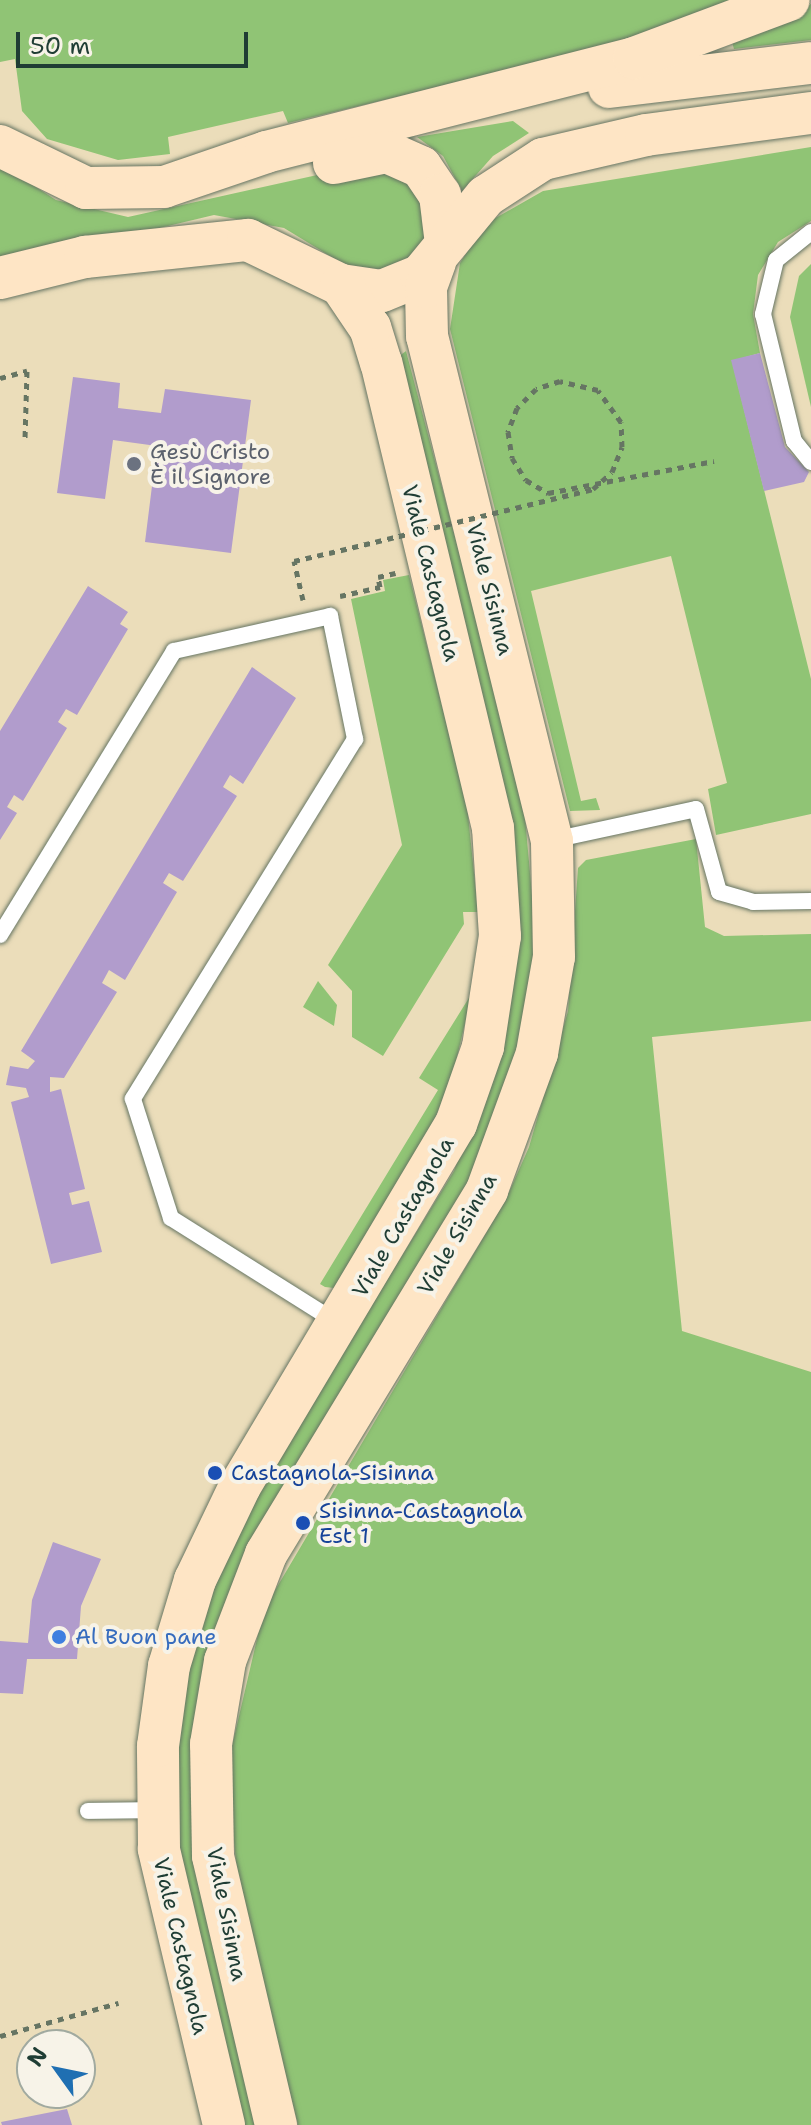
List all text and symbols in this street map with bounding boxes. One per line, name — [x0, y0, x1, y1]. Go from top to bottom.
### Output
scale bar — [20, 16, 252, 66]
text: 50 m — [30, 30, 90, 62]
place label: Gesù Cristo È il Signore — [150, 438, 271, 490]
marker: Gesù Cristo È il Signore — [125, 455, 143, 473]
street label: Viale Castagnola — [396, 482, 466, 664]
street label: Viale Sisinna — [461, 520, 519, 658]
street label: Viale Castagnola — [346, 1132, 460, 1302]
street label: Viale Sisinna — [412, 1169, 502, 1299]
place label: Castagnola-Sisinna — [231, 1460, 434, 1486]
marker: Castagnola-Sisinna — [206, 1464, 224, 1482]
place label: Sisinna-Castagnola Est 1 — [319, 1497, 523, 1548]
marker: Sisinna-Castagnola Est 1 — [294, 1514, 312, 1532]
place label: Al Buon pane — [75, 1624, 217, 1650]
marker: Al Buon pane — [50, 1628, 68, 1646]
street label: Viale Sisinna — [201, 1845, 253, 1983]
street label: Viale Castagnola — [148, 1855, 214, 2037]
north arrow — [16, 2029, 96, 2109]
text: N — [20, 2042, 54, 2072]

